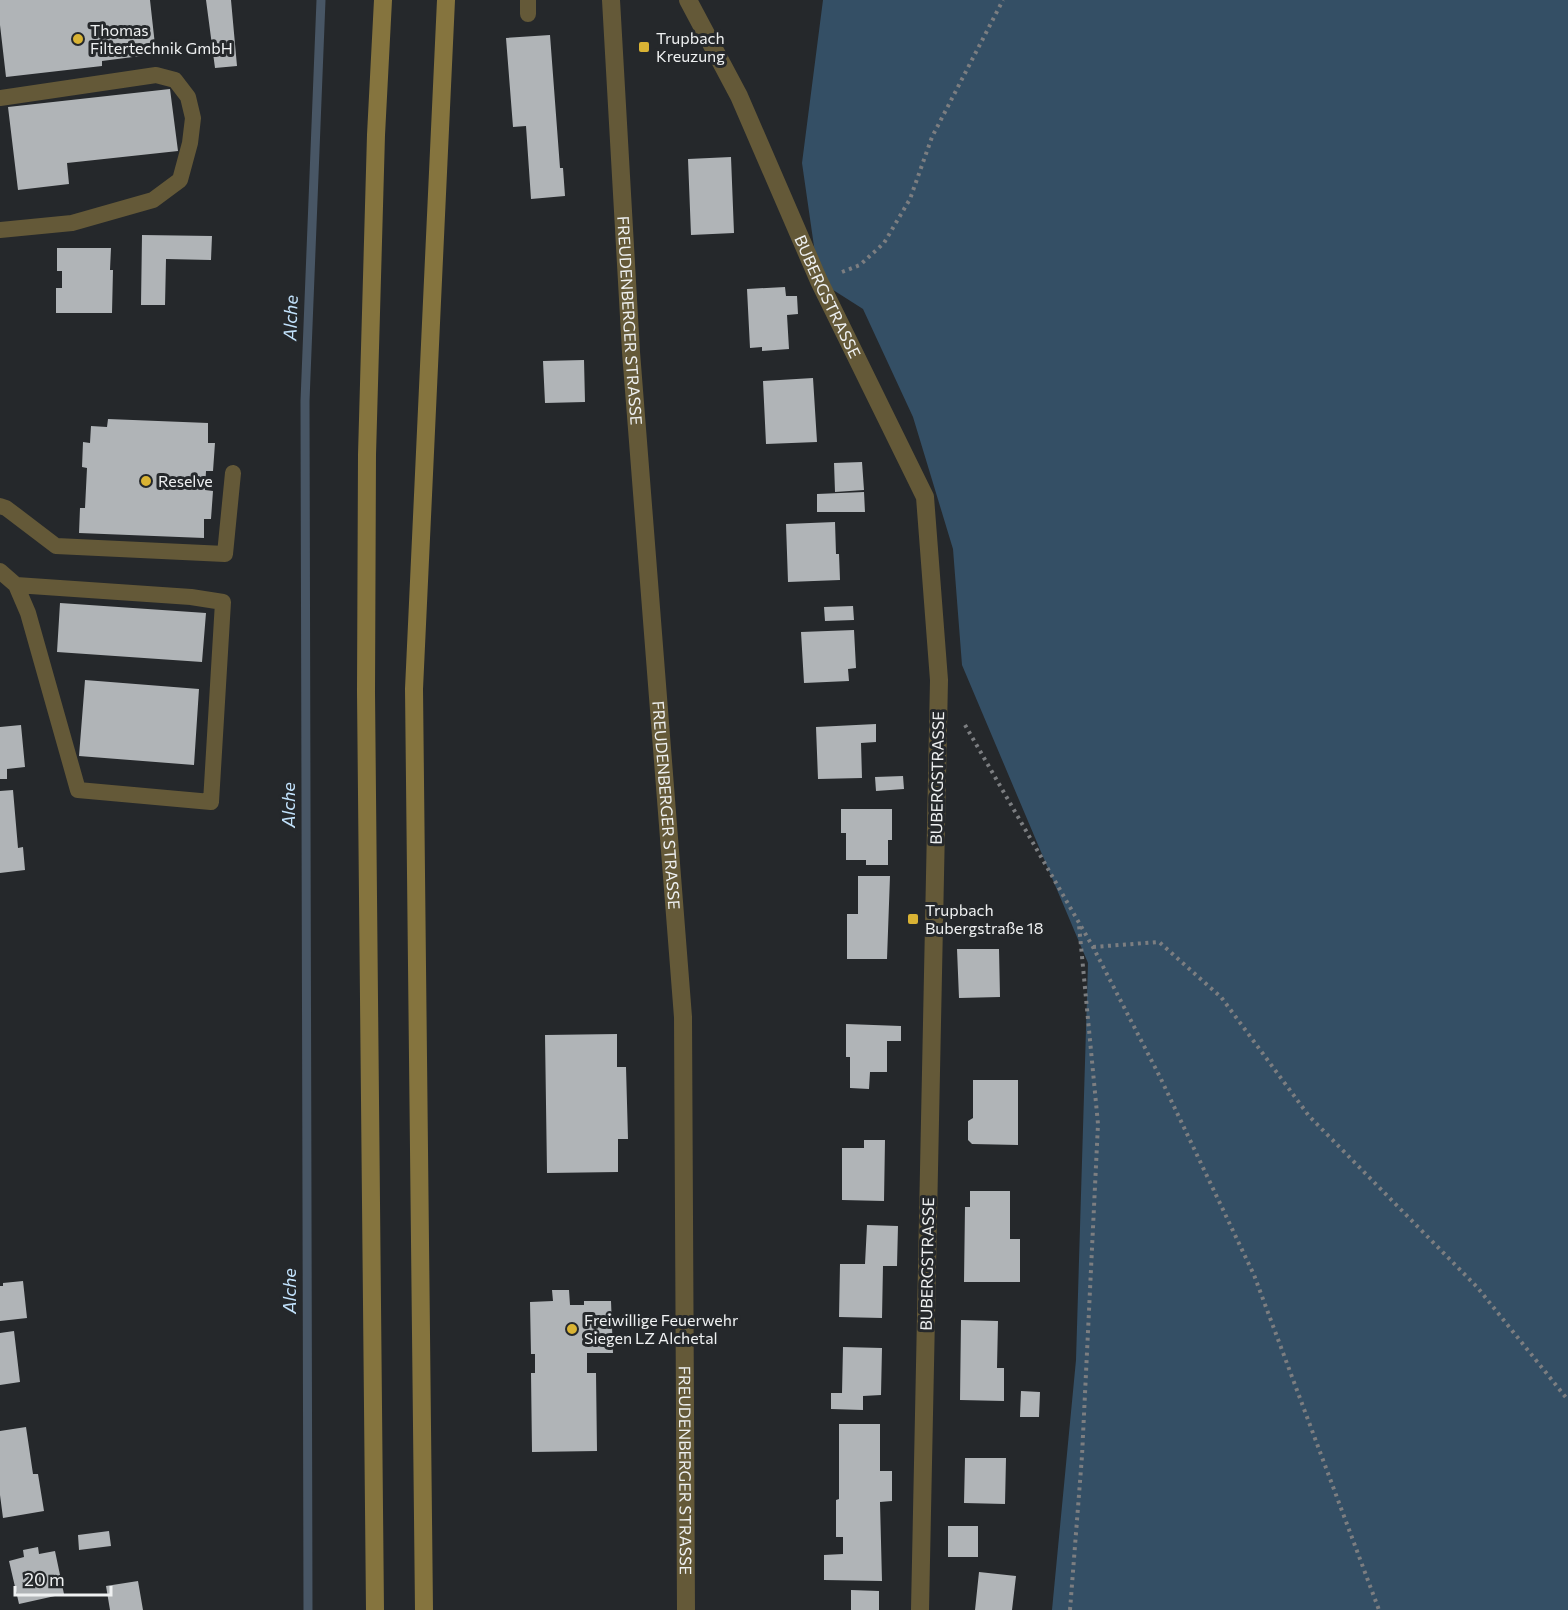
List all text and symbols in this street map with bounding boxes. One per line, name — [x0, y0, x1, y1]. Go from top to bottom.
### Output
place label: Thomas Filtertechnik GmbH — [90, 20, 233, 57]
place label: Trupbach Kreuzung — [656, 28, 725, 65]
marker: Thomas Filtertechnik GmbH — [71, 32, 85, 46]
marker: Trupbach Kreuzung — [637, 40, 651, 54]
street label: FREUDENBERGER STRASSE — [614, 215, 647, 426]
street label: BUBERGSTRASSE — [791, 232, 865, 361]
water label: Alche — [278, 294, 302, 342]
place label: Reselve — [158, 471, 213, 490]
marker: Reselve — [139, 474, 153, 488]
street label: FREUDENBERGER STRASSE — [649, 700, 685, 910]
street label: BUBERGSTRASSE — [926, 711, 947, 845]
water label: Alche — [277, 782, 299, 829]
place label: Trupbach Bubergstraße 18 — [925, 900, 1043, 937]
marker: Trupbach Bubergstraße 18 — [906, 912, 920, 926]
street label: BUBERGSTRASSE — [916, 1197, 937, 1331]
water label: Alche — [278, 1268, 300, 1315]
place label: Freiwillige Feuerwehr Siegen LZ Alchetal — [584, 1310, 739, 1347]
marker: Freiwillige Feuerwehr Siegen LZ Alchetal — [565, 1322, 579, 1336]
street label: FREUDENBERGER STRASSE — [676, 1366, 696, 1575]
scale bar — [15, 1559, 111, 1597]
text: 20 m — [24, 1568, 65, 1590]

